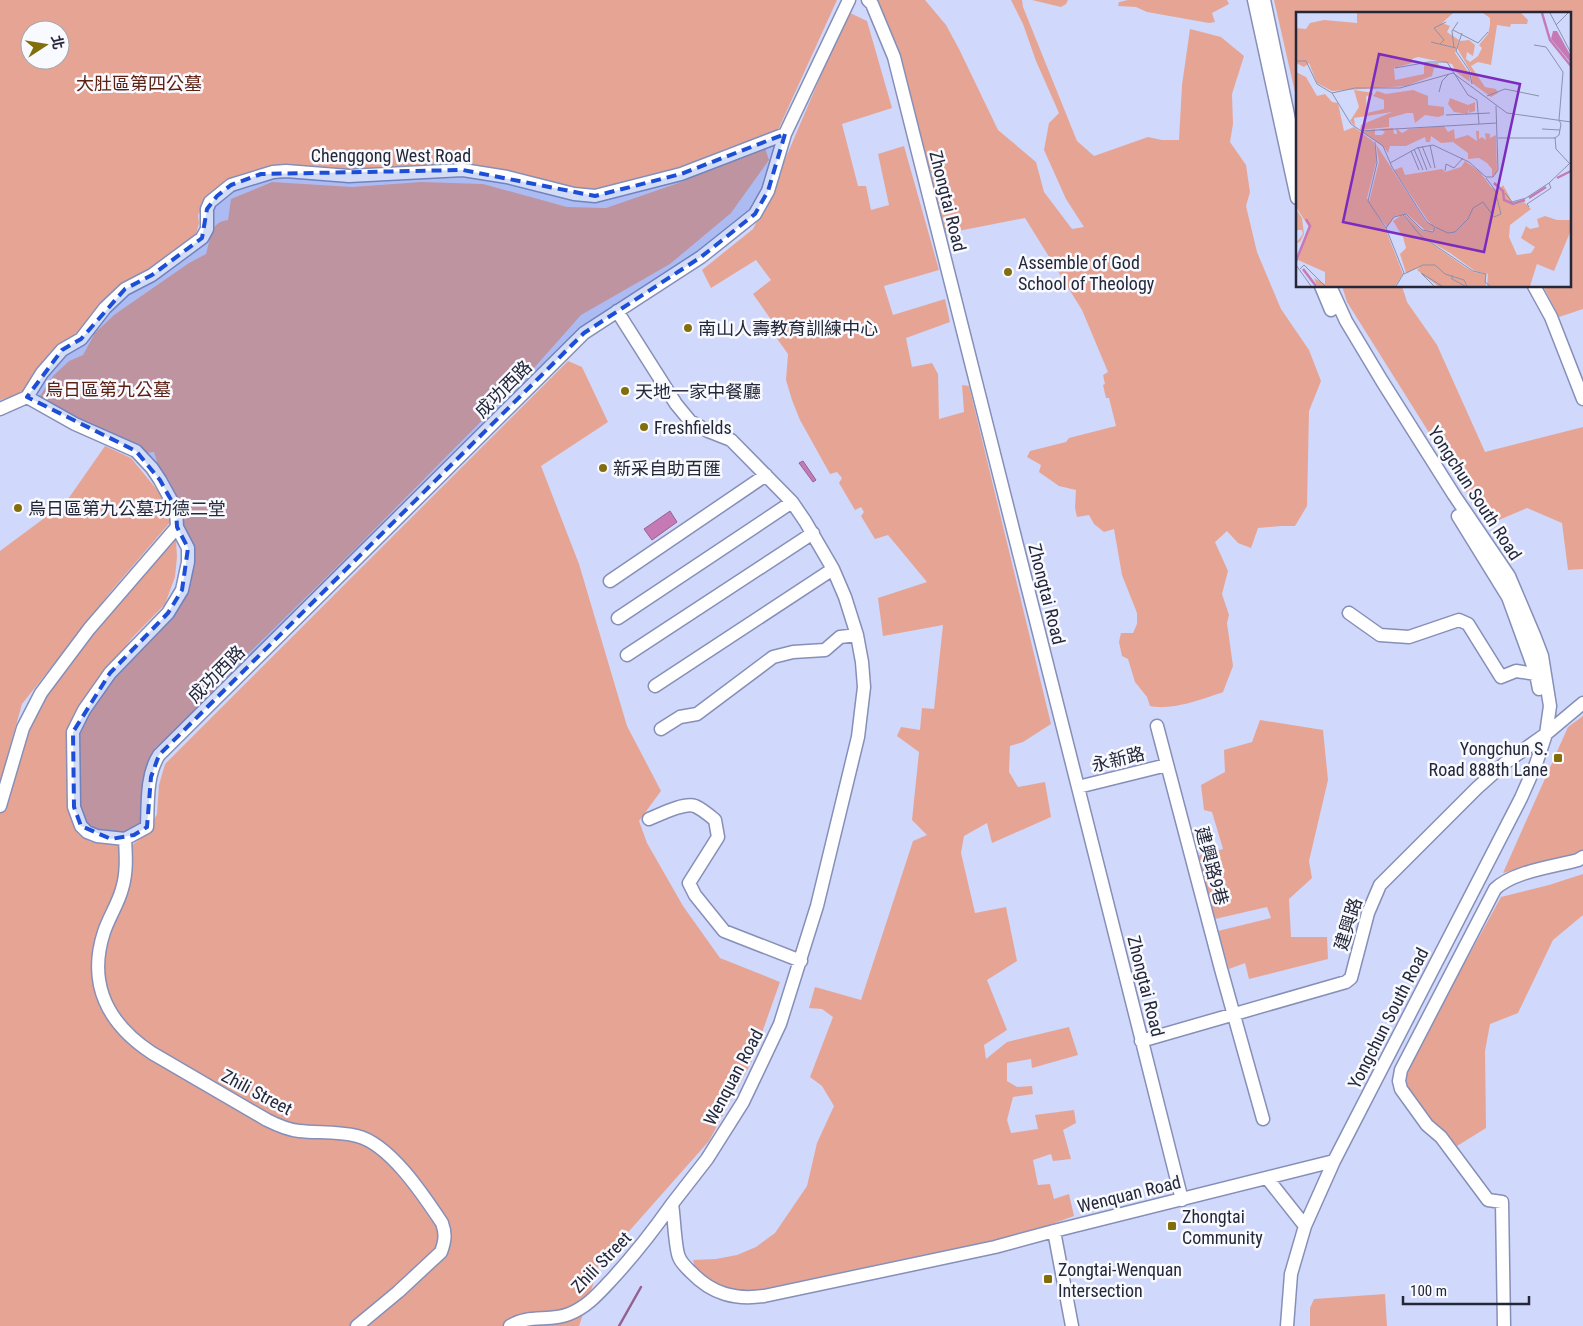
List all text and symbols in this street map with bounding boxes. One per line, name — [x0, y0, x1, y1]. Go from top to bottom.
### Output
inset map — [1296, 12, 1570, 288]
north arrow — [20, 20, 70, 70]
text: 北 — [48, 34, 67, 51]
park label: 大肚區第四公墓 — [76, 73, 202, 94]
street label: Chenggong West Road — [311, 145, 471, 166]
street label: Zhongtai Road — [925, 148, 971, 254]
place label: Assemble of God School of Theology — [1018, 252, 1155, 294]
marker: Assemble of God School of Theology — [1002, 266, 1014, 278]
place label: 南山人壽教育訓練中心 — [698, 318, 878, 339]
marker: 南山人壽教育訓練中心 — [682, 322, 694, 334]
street label: 成功西路 — [470, 356, 536, 422]
park label: 烏日區第九公墓 — [45, 379, 171, 400]
place label: 天地一家中餐廳 — [635, 381, 761, 402]
marker: 天地一家中餐廳 — [619, 385, 631, 397]
place label: Freshfields — [654, 417, 732, 438]
marker: Freshfields — [638, 421, 650, 433]
street label: Yongchun South Road — [1424, 422, 1526, 564]
place label: 新采自助百匯 — [613, 458, 721, 479]
marker: 新采自助百匯 — [597, 462, 609, 474]
place label: 烏日區第九公墓功德二堂 — [28, 498, 226, 519]
marker: 烏日區第九公墓功德二堂 — [12, 502, 24, 514]
street label: Zhongtai Road — [1024, 541, 1070, 647]
street label: 成功西路 — [183, 641, 249, 707]
place label: Yongchun S. Road 888th Lane — [1429, 738, 1548, 780]
street label: 永新路 — [1089, 742, 1147, 776]
marker: Yongchun S. Road 888th Lane — [1552, 752, 1564, 764]
street label: 建興路9巷 — [1191, 824, 1233, 908]
street label: 建興路 — [1330, 895, 1366, 953]
street label: Zhongtai Road — [1123, 933, 1169, 1039]
street label: Yongchun South Road — [1343, 944, 1433, 1092]
street label: Wenquan Road — [699, 1025, 767, 1129]
street label: Zhili Street — [218, 1065, 296, 1119]
street label: Wenquan Road — [1075, 1171, 1183, 1217]
place label: Zhongtai Community — [1182, 1206, 1263, 1248]
marker: Zhongtai Community — [1166, 1220, 1178, 1232]
street label: Zhili Street — [567, 1227, 635, 1297]
place label: Zongtai-Wenquan Intersection — [1058, 1259, 1182, 1301]
marker: Zongtai-Wenquan Intersection — [1042, 1273, 1054, 1285]
scale bar — [1403, 1274, 1529, 1306]
text: 100 m — [1410, 1282, 1447, 1300]

